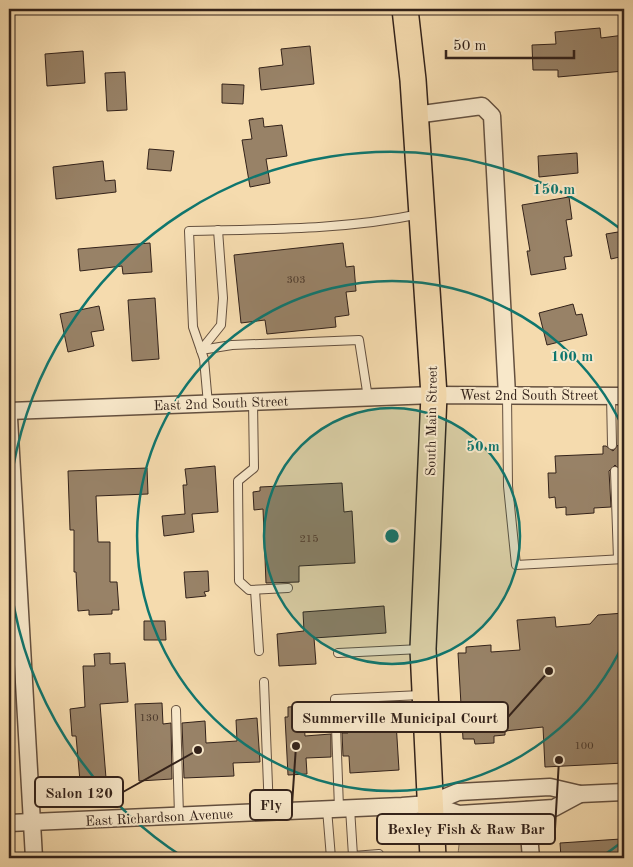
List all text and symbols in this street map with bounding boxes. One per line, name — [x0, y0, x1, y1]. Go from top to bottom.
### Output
scale bar — [446, 28, 573, 60]
text: 50 m — [453, 39, 487, 54]
text: 150 m — [533, 183, 575, 198]
house number: 303 — [286, 275, 306, 286]
text: 100 m — [551, 350, 593, 365]
street label: South Main Street — [424, 366, 440, 476]
street label: West 2nd South Street — [460, 389, 598, 403]
street label: East 2nd South Street — [153, 395, 289, 413]
text: 50 m — [466, 440, 500, 455]
centre of rings — [383, 527, 401, 545]
house number: 215 — [299, 534, 319, 545]
callout: Summerville Municipal Court — [292, 702, 508, 732]
text: Summerville Municipal Court — [302, 712, 499, 727]
house number: 130 — [139, 713, 159, 724]
house number: 100 — [574, 741, 594, 752]
callout: Salon 120 — [35, 777, 123, 807]
text: Salon 120 — [45, 787, 113, 802]
callout: Fly — [250, 790, 292, 820]
text: Fly — [260, 799, 282, 814]
street label: East Richardson Avenue — [85, 807, 233, 829]
callout: Bexley Fish & Raw Bar — [377, 814, 555, 844]
text: Bexley Fish & Raw Bar — [387, 823, 545, 838]

